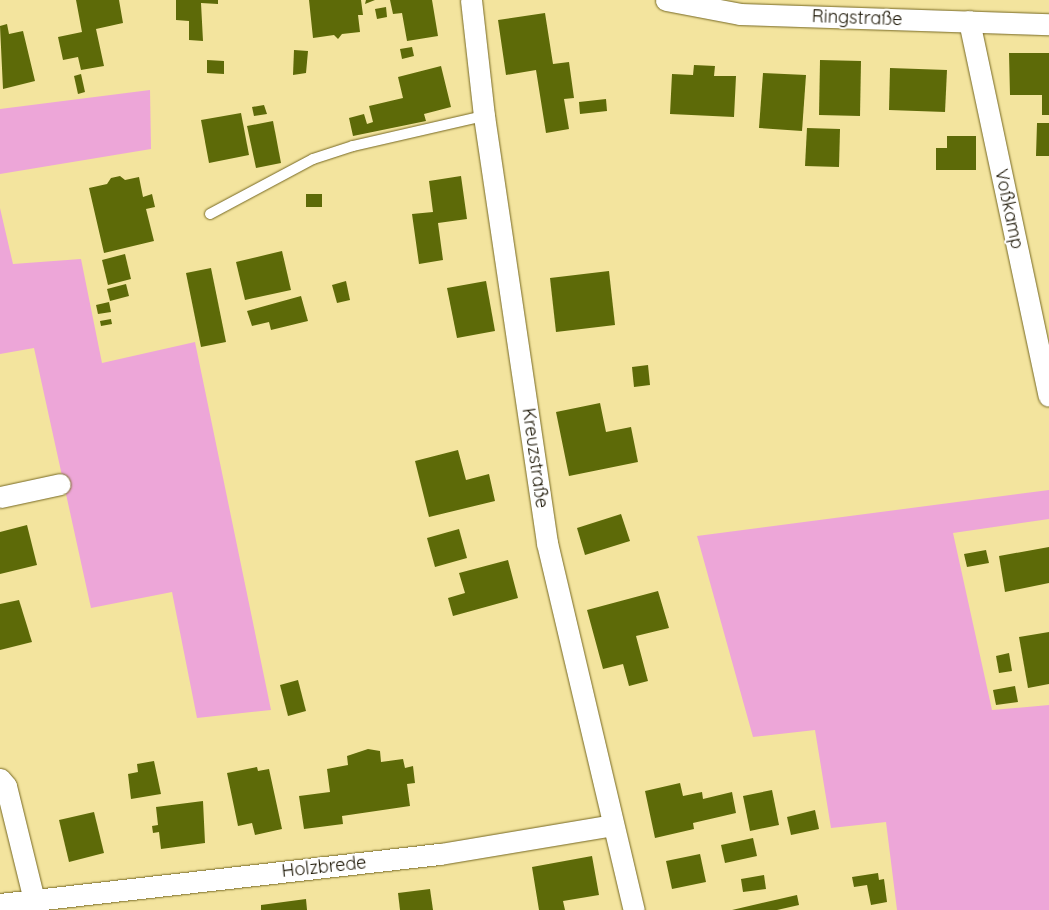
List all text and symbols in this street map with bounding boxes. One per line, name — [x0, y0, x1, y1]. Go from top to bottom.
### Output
street label: Ringstraße — [811, 6, 903, 30]
street label: Voßkamp — [990, 167, 1028, 251]
street label: Kreuzstraße — [517, 407, 553, 509]
street label: Holzbrede — [280, 852, 368, 882]

